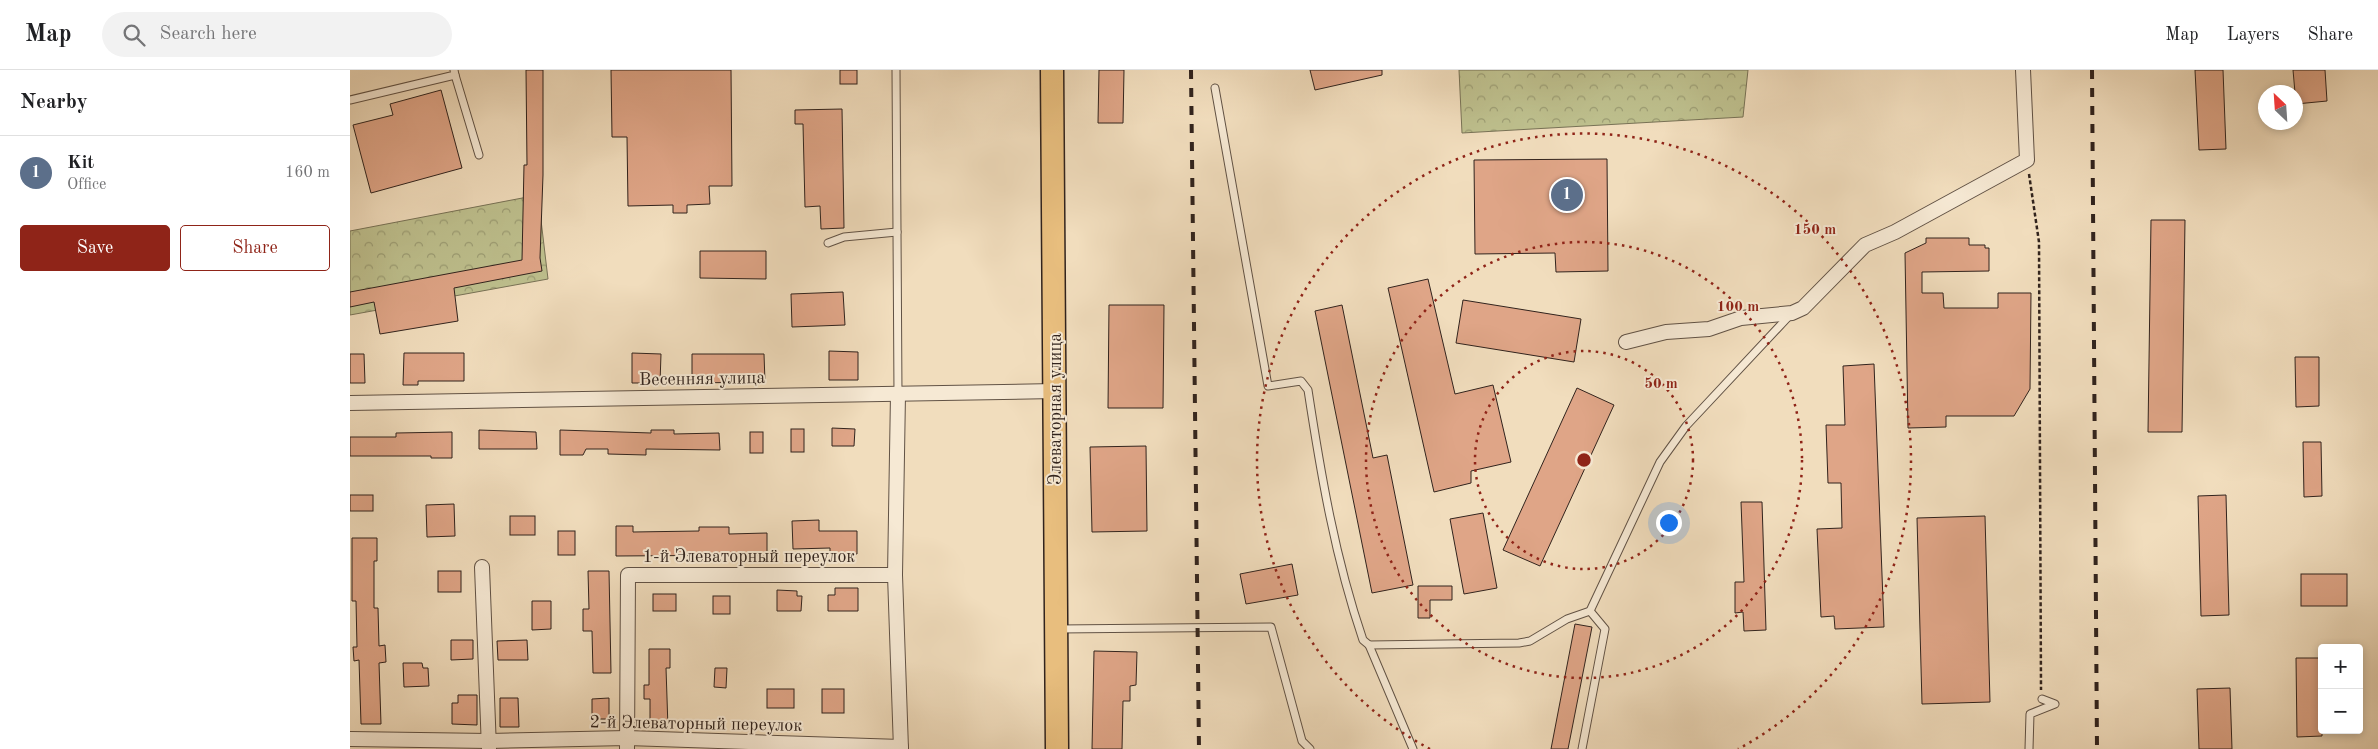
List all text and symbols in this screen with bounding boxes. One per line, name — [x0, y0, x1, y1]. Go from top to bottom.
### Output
search box — [102, 12, 452, 57]
icon: search — [120, 21, 148, 49]
text: Map — [25, 23, 72, 47]
text: Search here — [160, 25, 257, 44]
text: Map — [2165, 26, 2199, 44]
text: Layers — [2227, 26, 2279, 44]
text: Share — [2307, 26, 2353, 44]
north arrow — [2258, 85, 2303, 130]
text: Nearby — [20, 92, 88, 113]
text: Kit — [67, 154, 94, 173]
text: 1 — [31, 165, 41, 181]
text: 160 m — [285, 165, 330, 181]
pin: 1 — [1551, 176, 1583, 214]
text: Office — [67, 177, 106, 193]
text: 150 m — [1794, 223, 1836, 238]
button: Save — [20, 225, 170, 271]
button: Share — [180, 225, 330, 271]
text: 100 m — [1717, 300, 1759, 315]
street label: Элеваторная улица — [1047, 333, 1065, 485]
street label: Весенняя улица — [639, 369, 765, 389]
text: 50 m — [1644, 377, 1678, 392]
centre of rings — [1575, 451, 1593, 469]
your location — [1656, 510, 1682, 536]
street label: 1-й Элеваторный переулок — [643, 548, 855, 566]
map controls — [2318, 644, 2363, 734]
button: + — [2318, 644, 2363, 689]
button: − — [2318, 689, 2363, 734]
street label: 2-й Элеваторный переулок — [589, 713, 803, 735]

